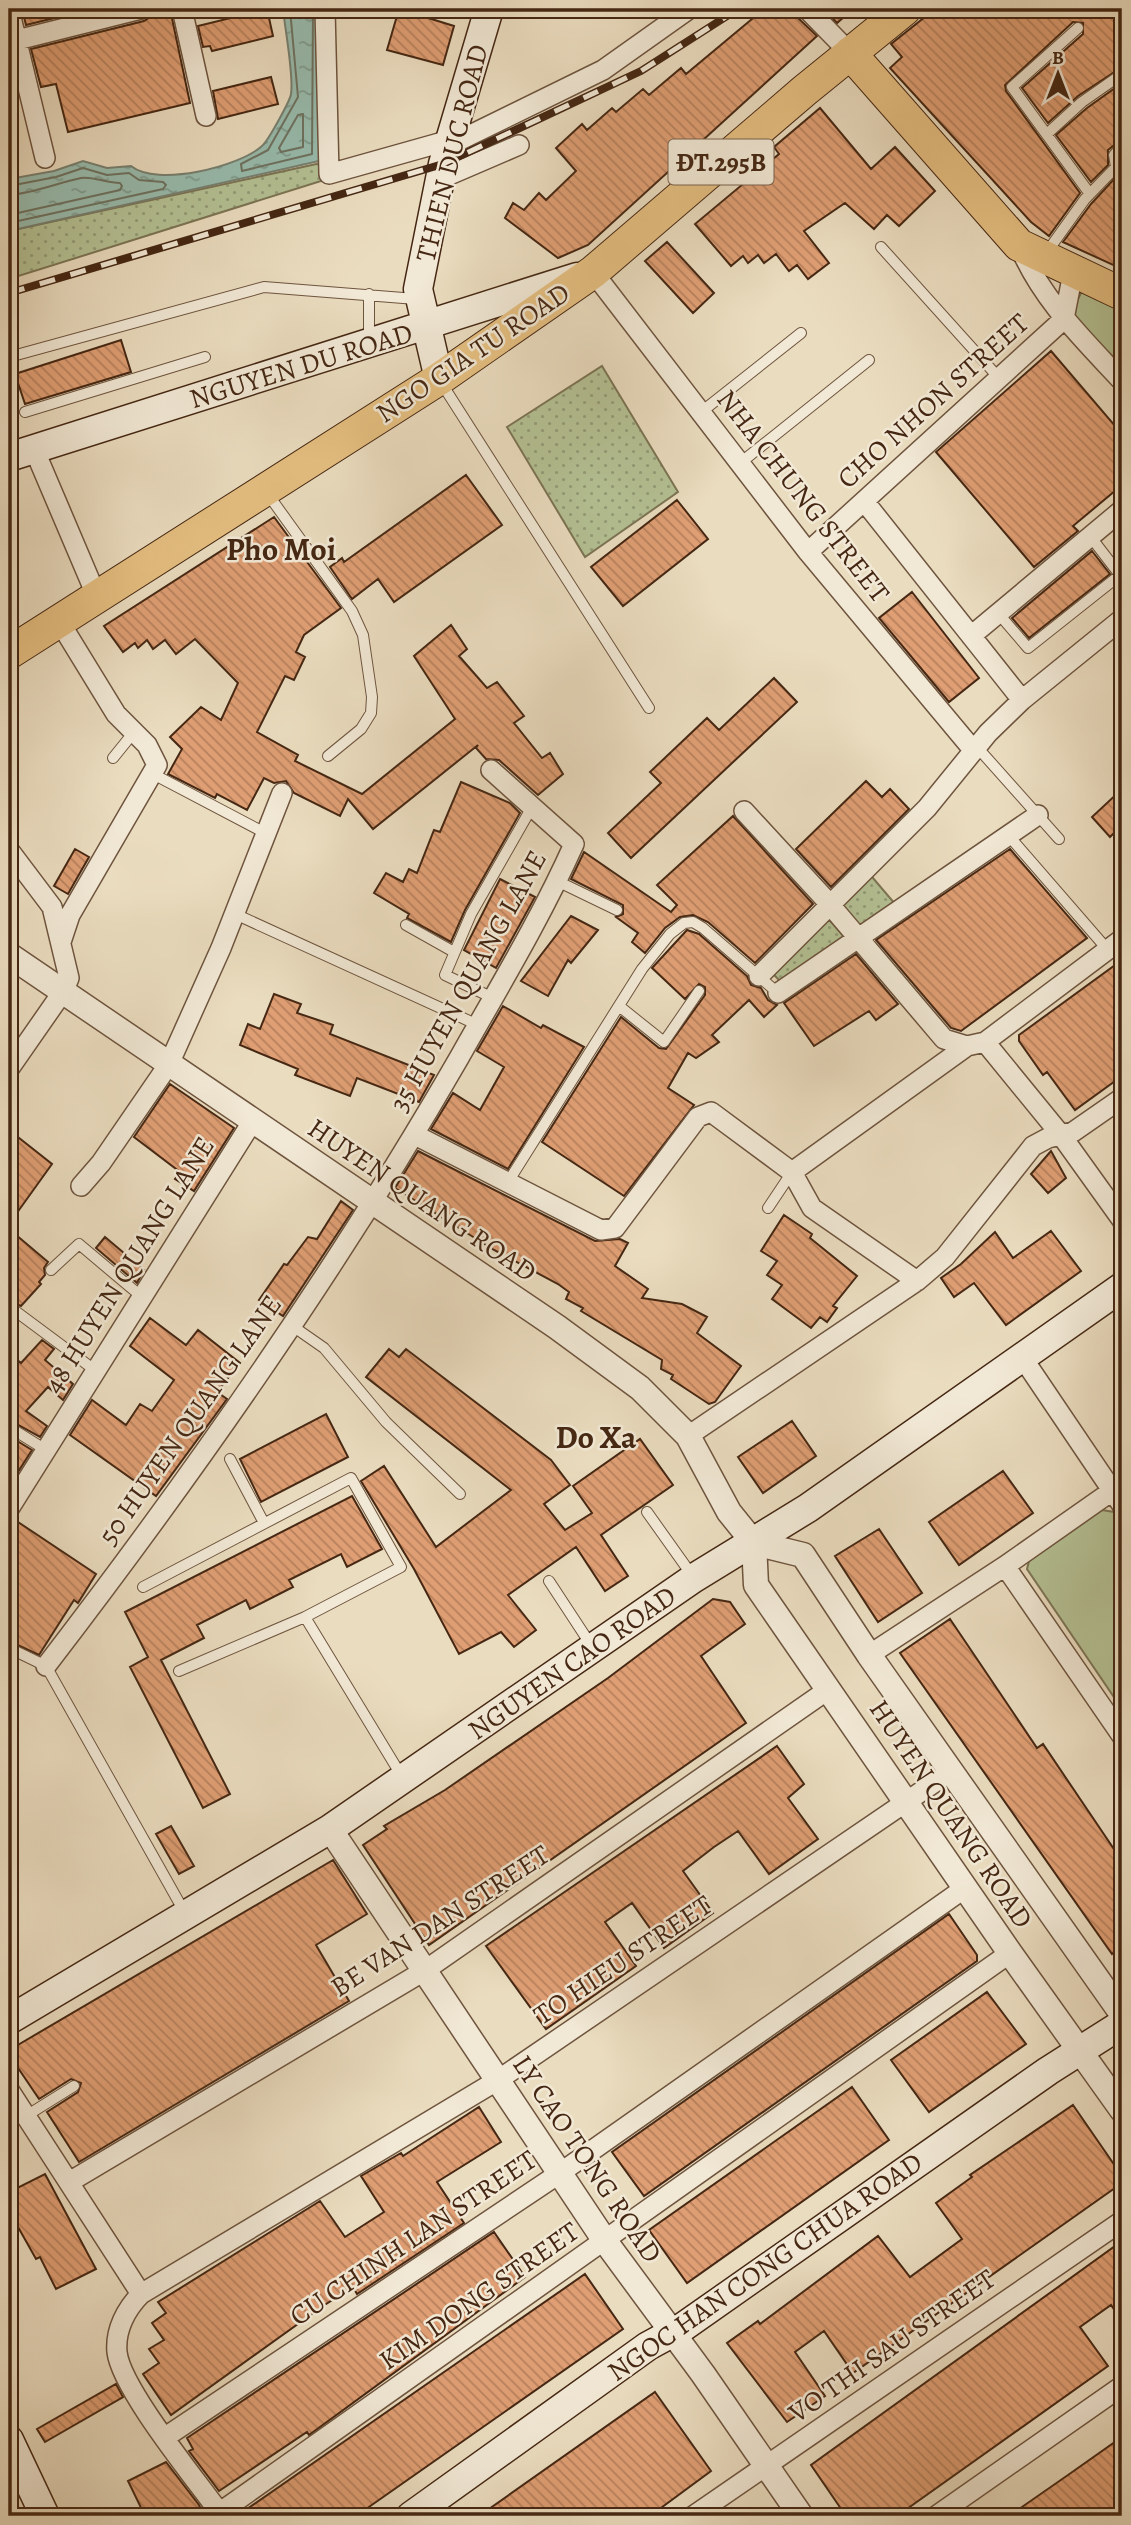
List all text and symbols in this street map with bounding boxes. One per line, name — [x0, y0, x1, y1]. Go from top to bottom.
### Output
north arrow — [1023, 38, 1092, 108]
street label: THIEN DUC ROAD — [407, 40, 497, 266]
text: B — [1052, 45, 1064, 71]
road number: ĐT.295B — [668, 140, 774, 184]
street label: NGO GIA TU ROAD — [369, 274, 577, 432]
street label: CHO NHON STREET — [829, 305, 1037, 497]
street label: NGUYEN DU ROAD — [185, 314, 417, 418]
street label: NHA CHUNG STREET — [708, 382, 898, 610]
district label: Pho Moi — [226, 527, 336, 571]
street label: 35 HUYEN QUANG LANE — [380, 843, 556, 1119]
street label: HUYEN QUANG ROAD — [300, 1109, 544, 1291]
street label: 48 HUYEN QUANG LANE — [34, 1129, 224, 1401]
street label: 50 HUYEN QUANG LANE — [89, 1287, 291, 1553]
district label: Do Xa — [555, 1415, 637, 1459]
street label: NGUYEN CAO ROAD — [460, 1577, 684, 1749]
street label: HUYEN QUANG ROAD — [860, 1692, 1042, 1936]
street label: BE VAN DAN STREET — [323, 1836, 557, 2006]
street label: TO HIEU STREET — [526, 1886, 720, 2034]
street label: LY CAO TONG ROAD — [503, 2048, 671, 2270]
street label: CU CHINH LAN STREET — [282, 2141, 544, 2335]
street label: NGOC HAN CONG CHUA ROAD — [600, 2144, 930, 2390]
street label: KIM DONG STREET — [371, 2213, 587, 2379]
street label: VO THI SAU STREET — [780, 2260, 1003, 2432]

